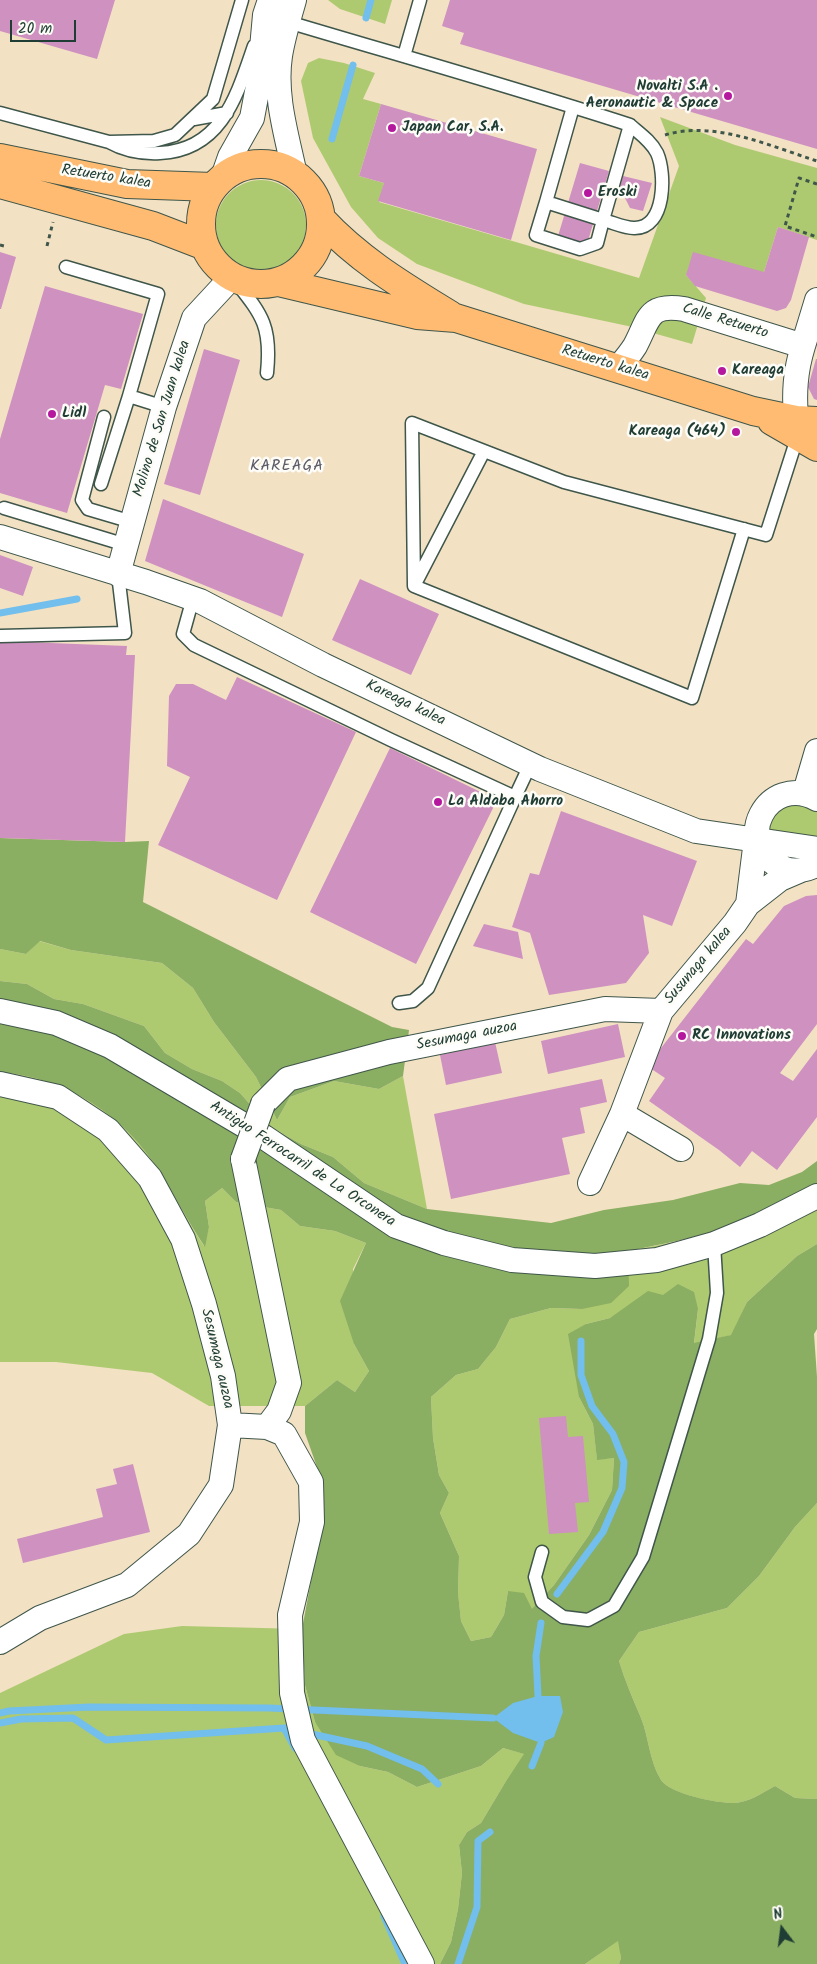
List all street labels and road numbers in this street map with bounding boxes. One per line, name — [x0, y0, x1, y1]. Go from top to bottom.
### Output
street label: Retuerto kalea — [60, 162, 152, 194]
street label: Calle Retuerto — [680, 300, 770, 344]
street label: Molino de San Juan kalea — [131, 339, 195, 499]
street label: Retuerto kalea — [559, 342, 651, 386]
street label: Kareaga kalea — [362, 677, 448, 731]
street label: Susunaga kalea — [661, 924, 737, 1008]
street label: Sesumaga auzoa — [415, 1018, 519, 1056]
street label: Antiguo Ferrocarril de La Orconera — [206, 1098, 398, 1232]
street label: Sesumaga auzoa — [196, 1307, 236, 1411]

